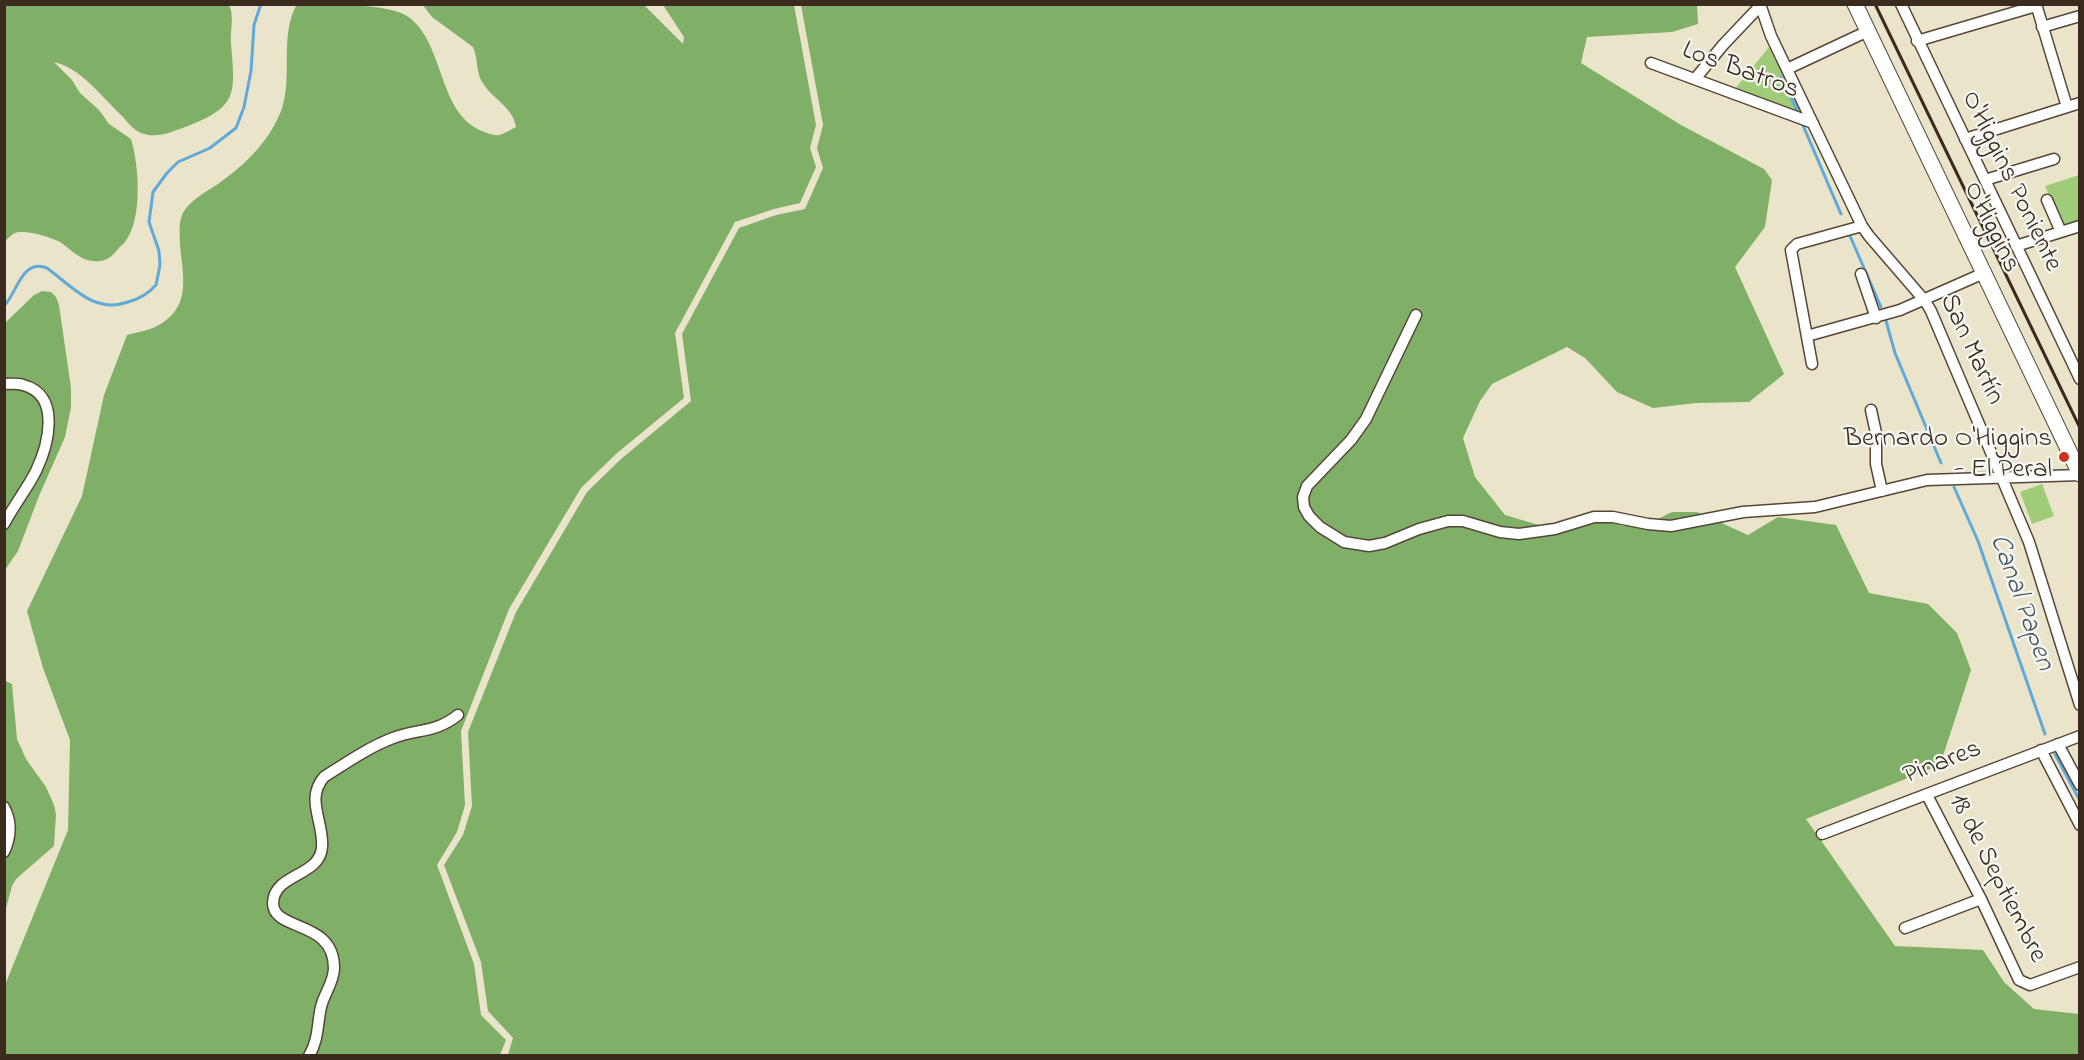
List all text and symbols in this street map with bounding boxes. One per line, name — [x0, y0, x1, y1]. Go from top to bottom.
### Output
street label: Los Batros — [1677, 36, 1803, 108]
street label: O'Higgins Poniente — [1952, 86, 2068, 278]
street label: O'Higgins — [1954, 177, 2026, 279]
street label: San Martín — [1930, 289, 2010, 411]
place label: Bernardo O'Higgins - El Peral — [1844, 425, 2052, 488]
marker: Bernardo O'Higgins - El Peral — [2057, 450, 2071, 464]
water label: Canal Papen — [1980, 530, 2060, 676]
street label: Pinares — [1899, 734, 1987, 794]
street label: 18 de Septiembre — [1940, 789, 2052, 969]

